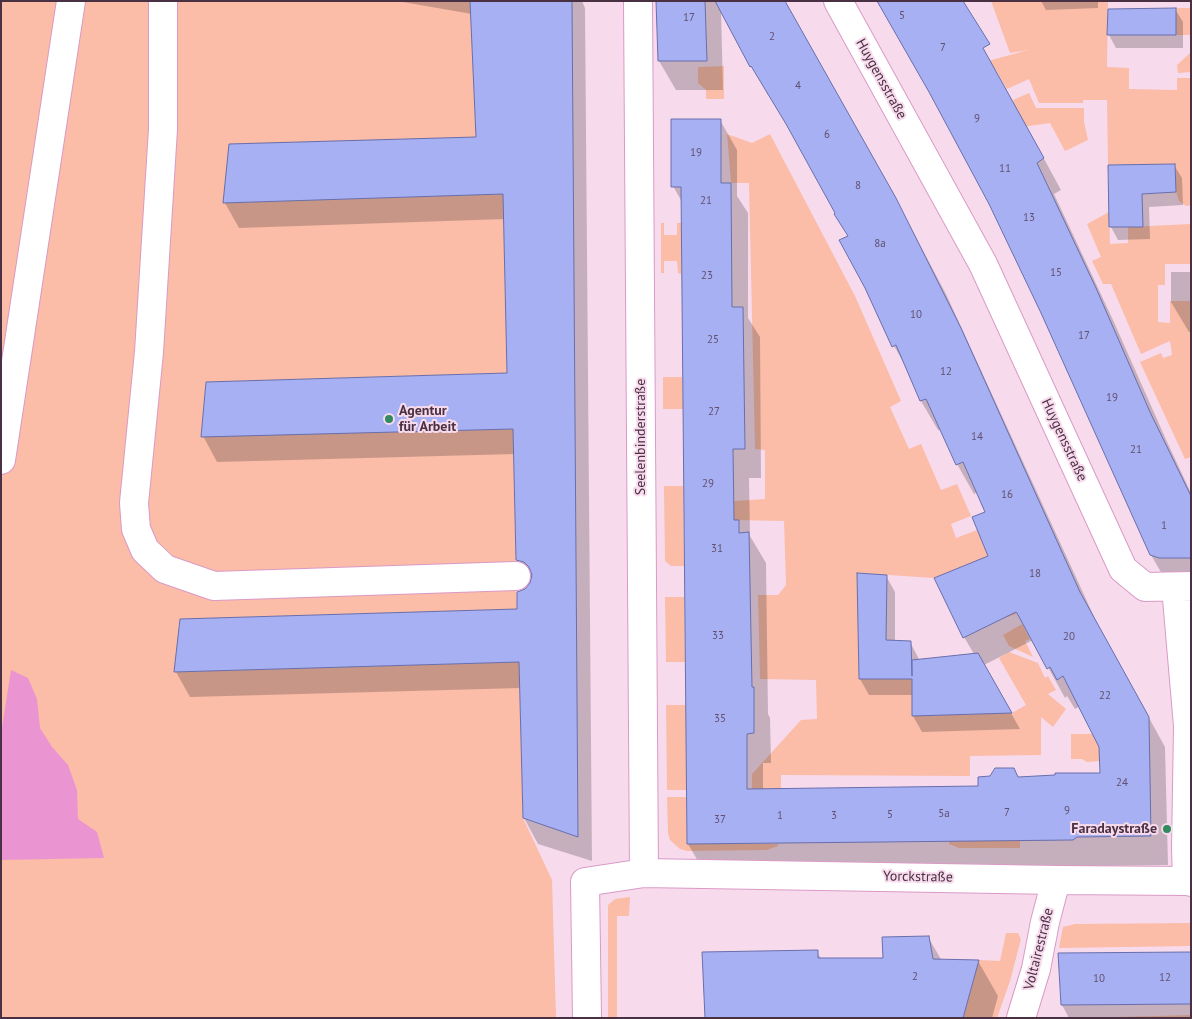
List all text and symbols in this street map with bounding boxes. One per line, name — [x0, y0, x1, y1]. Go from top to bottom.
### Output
house number: 5 — [899, 9, 905, 23]
house number: 17 — [683, 11, 695, 25]
house number: 2 — [769, 30, 775, 44]
street label: Huygensstraße — [852, 36, 910, 122]
house number: 7 — [940, 41, 946, 55]
house number: 4 — [795, 79, 801, 93]
house number: 9 — [974, 112, 980, 126]
house number: 6 — [824, 128, 830, 142]
house number: 19 — [690, 146, 702, 160]
house number: 11 — [999, 162, 1011, 176]
house number: 8 — [855, 179, 861, 193]
house number: 21 — [700, 194, 712, 208]
house number: 13 — [1023, 211, 1035, 225]
house number: 8a — [874, 237, 886, 251]
house number: 15 — [1050, 266, 1062, 280]
house number: 23 — [701, 269, 713, 283]
house number: 10 — [910, 308, 922, 322]
house number: 17 — [1078, 329, 1090, 343]
house number: 25 — [707, 333, 719, 347]
house number: 12 — [940, 365, 952, 379]
street label: Seelenbinderstraße — [633, 379, 649, 495]
house number: 19 — [1106, 391, 1118, 405]
street label: Huygensstraße — [1038, 396, 1090, 484]
place label: Agentur für Arbeit — [399, 403, 456, 436]
house number: 27 — [708, 405, 720, 419]
marker: Agentur für Arbeit — [383, 413, 395, 425]
house number: 14 — [971, 430, 983, 444]
house number: 21 — [1130, 443, 1142, 457]
house number: 29 — [702, 477, 714, 491]
house number: 16 — [1001, 488, 1013, 502]
house number: 1 — [1161, 519, 1167, 533]
house number: 31 — [711, 542, 723, 556]
house number: 18 — [1029, 567, 1041, 581]
house number: 33 — [712, 629, 724, 643]
house number: 20 — [1063, 630, 1075, 644]
house number: 22 — [1099, 689, 1111, 703]
house number: 35 — [714, 712, 726, 726]
house number: 24 — [1116, 776, 1128, 790]
house number: 9 — [1064, 804, 1070, 818]
house number: 7 — [1004, 806, 1010, 820]
house number: 5a — [938, 807, 950, 821]
house number: 5 — [887, 808, 893, 822]
house number: 1 — [777, 809, 783, 823]
house number: 3 — [831, 809, 837, 823]
house number: 37 — [714, 813, 726, 827]
place label: Faradaystraße — [1071, 821, 1157, 837]
marker: Faradaystraße — [1161, 823, 1173, 835]
street label: Yorckstraße — [883, 868, 953, 886]
street label: Voltairestraße — [1021, 906, 1057, 992]
house number: 2 — [912, 970, 918, 984]
house number: 12 — [1159, 971, 1171, 985]
house number: 10 — [1093, 972, 1105, 986]

